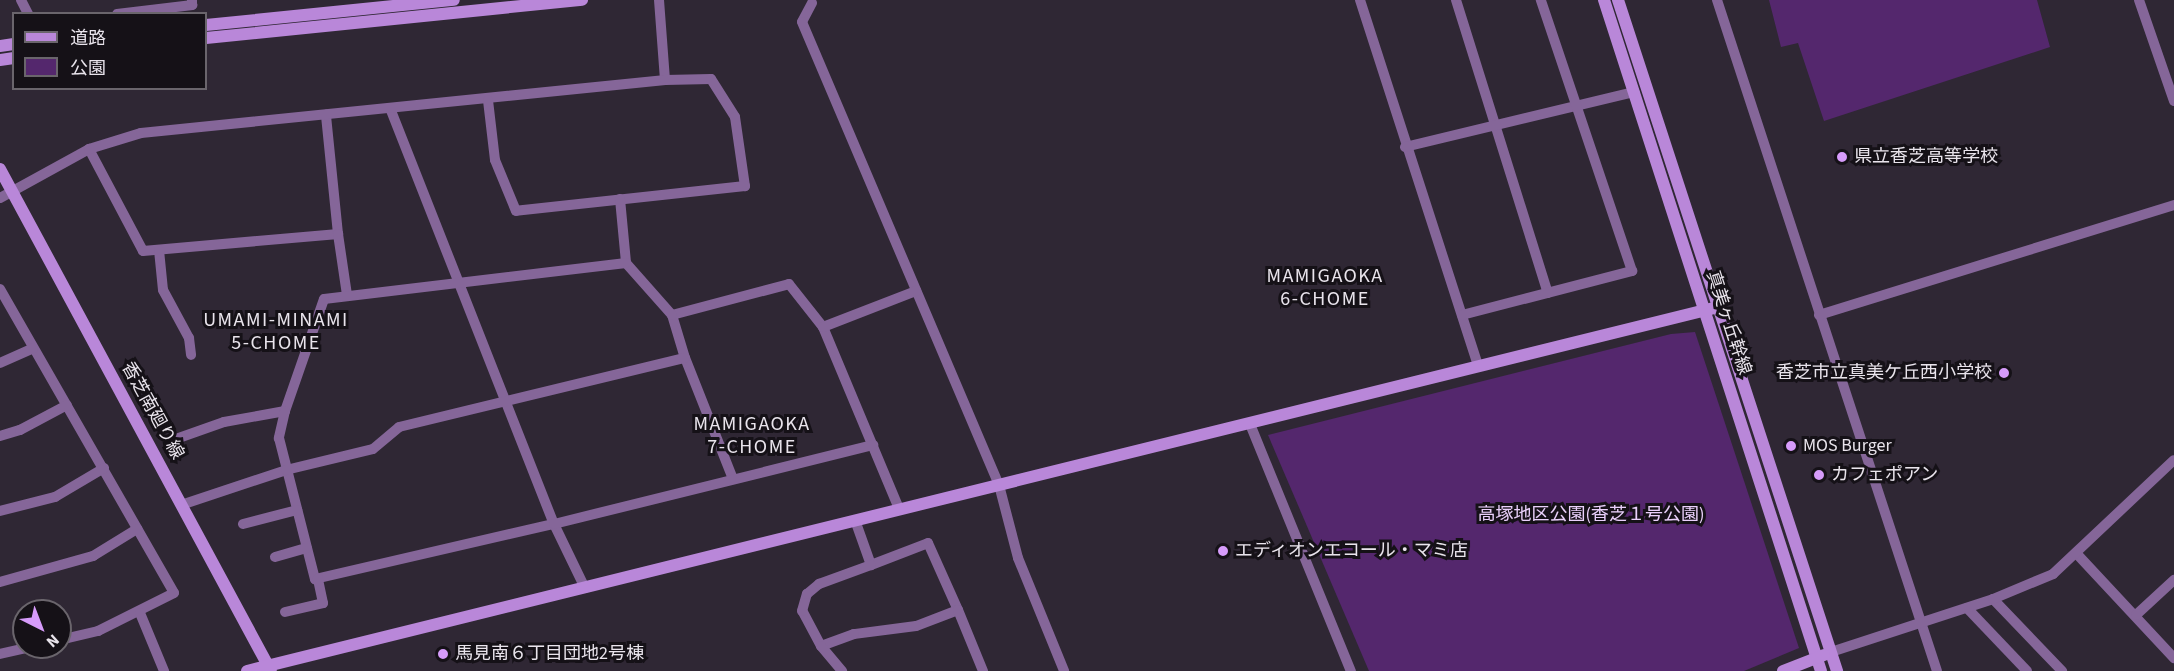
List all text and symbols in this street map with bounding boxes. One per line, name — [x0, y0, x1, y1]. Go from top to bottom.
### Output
legend — [12, 12, 207, 90]
text: 道路 — [70, 26, 106, 51]
text: 公園 — [70, 56, 106, 81]
place label: 県立香芝高等学校 — [1854, 146, 1998, 168]
marker: 県立香芝高等学校 — [1835, 150, 1849, 164]
district label: MAMIGAOKA 6-CHOME — [1266, 265, 1384, 312]
street label: 真美ヶ丘幹線 — [1701, 268, 1755, 378]
district label: UMAMI-MINAMI 5-CHOME — [203, 309, 349, 356]
street label: 香芝南廻り線 — [116, 359, 188, 463]
place label: 香芝市立真美ケ丘西小学校 — [1776, 362, 1992, 384]
marker: 香芝市立真美ケ丘西小学校 — [1997, 366, 2011, 380]
district label: MAMIGAOKA 7-CHOME — [693, 413, 811, 460]
place label: MOS Burger — [1803, 435, 1892, 457]
marker: MOS Burger — [1784, 439, 1798, 453]
place label: カフェポアン — [1831, 464, 1939, 486]
marker: カフェポアン — [1812, 468, 1826, 482]
park label: 高塚地区公園(香芝１号公園) — [1478, 504, 1704, 526]
place label: エディオンエコール・マミ店 — [1235, 540, 1469, 562]
marker: エディオンエコール・マミ店 — [1216, 544, 1230, 558]
north arrow — [12, 599, 72, 659]
text: N — [41, 629, 64, 653]
place label: 馬見南６丁目団地2号棟 — [455, 643, 644, 665]
marker: 馬見南６丁目団地2号棟 — [436, 647, 450, 661]

